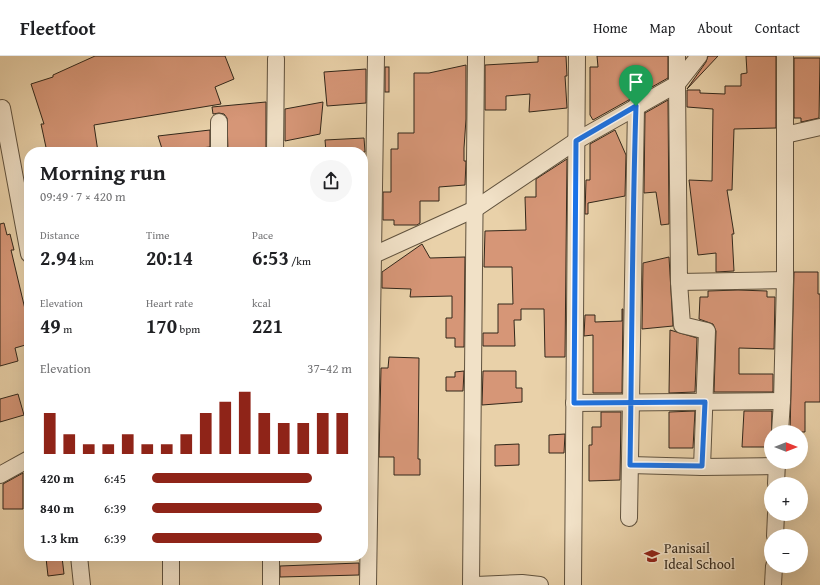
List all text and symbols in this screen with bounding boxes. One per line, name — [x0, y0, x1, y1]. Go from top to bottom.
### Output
text: Fleetfoot — [20, 14, 96, 42]
text: Home — [593, 18, 628, 38]
text: Map — [650, 18, 675, 38]
text: About — [697, 18, 733, 38]
text: Contact — [755, 18, 800, 38]
pin — [619, 65, 653, 106]
icon: arrive — [625, 71, 647, 93]
text: Morning run — [40, 156, 166, 188]
button: share — [310, 160, 352, 202]
text: 09:49 · 7 × 420 m — [40, 187, 126, 206]
text: Distance — [40, 227, 79, 243]
text: Time — [146, 227, 169, 243]
text: Pace — [252, 227, 273, 243]
text: 2.94 — [40, 243, 77, 272]
text: 20:14 — [146, 243, 193, 272]
text: 6:53 — [252, 243, 289, 272]
text: km — [77, 253, 94, 269]
text: /km — [289, 253, 311, 269]
text: Elevation — [40, 295, 83, 311]
text: Heart rate — [146, 295, 193, 311]
text: kcal — [252, 295, 271, 311]
text: 49 — [40, 311, 61, 340]
text: 170 — [146, 311, 177, 340]
text: 221 — [252, 311, 283, 340]
text: m — [61, 321, 72, 337]
text: bpm — [177, 321, 200, 337]
text: Elevation — [40, 359, 91, 378]
text: 37–42 m — [307, 359, 352, 378]
north arrow — [764, 425, 808, 469]
map controls — [764, 425, 808, 573]
text: 420 m — [40, 469, 74, 488]
text: 6:45 — [104, 469, 126, 488]
button: + — [764, 477, 808, 521]
text: 840 m — [40, 499, 74, 518]
text: 6:39 — [104, 499, 126, 518]
text: 1.3 km — [40, 529, 79, 548]
text: 6:39 — [104, 529, 126, 548]
button: − — [764, 529, 808, 573]
place label: Panisail Ideal School — [664, 538, 735, 574]
school or university icon: Panisail Ideal School — [643, 547, 661, 565]

